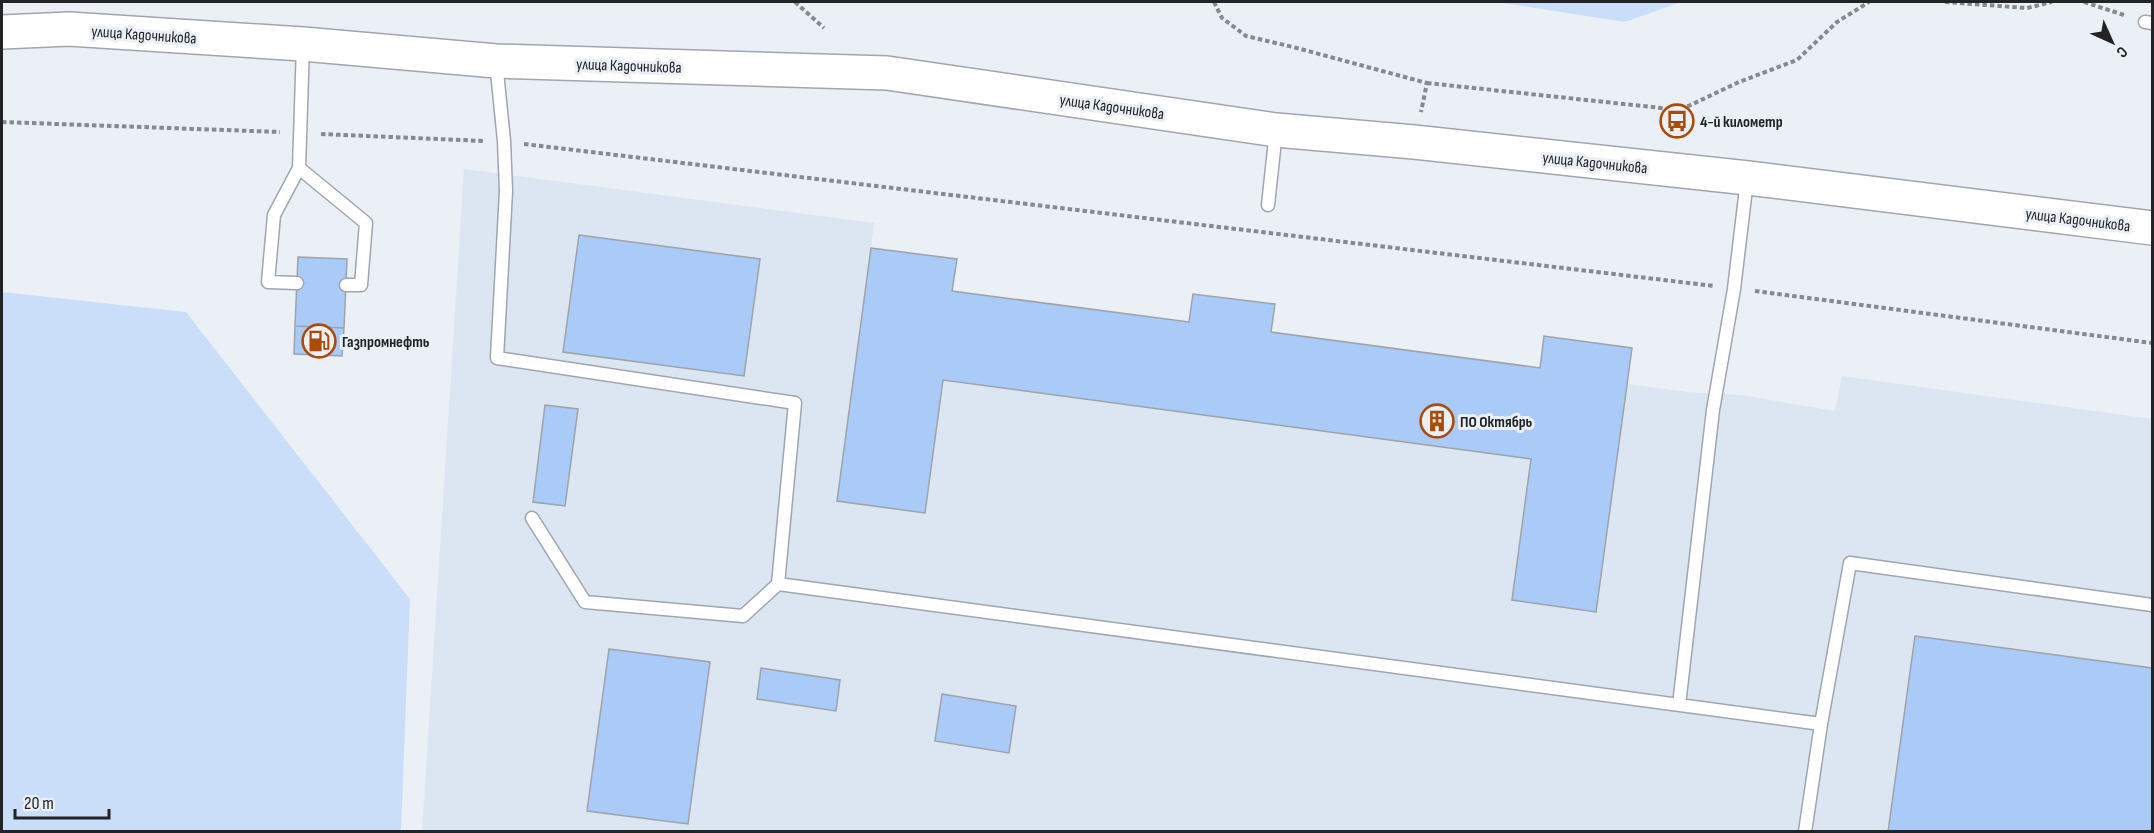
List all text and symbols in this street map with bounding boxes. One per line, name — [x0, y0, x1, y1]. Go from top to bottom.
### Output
north arrow — [2082, 12, 2142, 72]
street label: улица Кадочникова — [91, 22, 197, 49]
text: С — [2112, 42, 2131, 61]
street label: улица Кадочникова — [576, 55, 682, 78]
street label: улица Кадочникова — [1058, 91, 1165, 124]
bus stop icon: 4-й километр — [1659, 103, 1695, 139]
place label: 4-й километр — [1700, 113, 1783, 132]
street label: улица Кадочникова — [1541, 149, 1648, 178]
street label: улица Кадочникова — [2024, 205, 2131, 236]
fuel station icon: Газпромнефть — [301, 323, 337, 359]
place label: Газпромнефть — [342, 333, 430, 352]
building icon: ПО Октябрь — [1419, 403, 1455, 439]
place label: ПО Октябрь — [1460, 413, 1533, 432]
scale bar — [15, 782, 110, 820]
text: 20 m — [24, 793, 54, 814]

